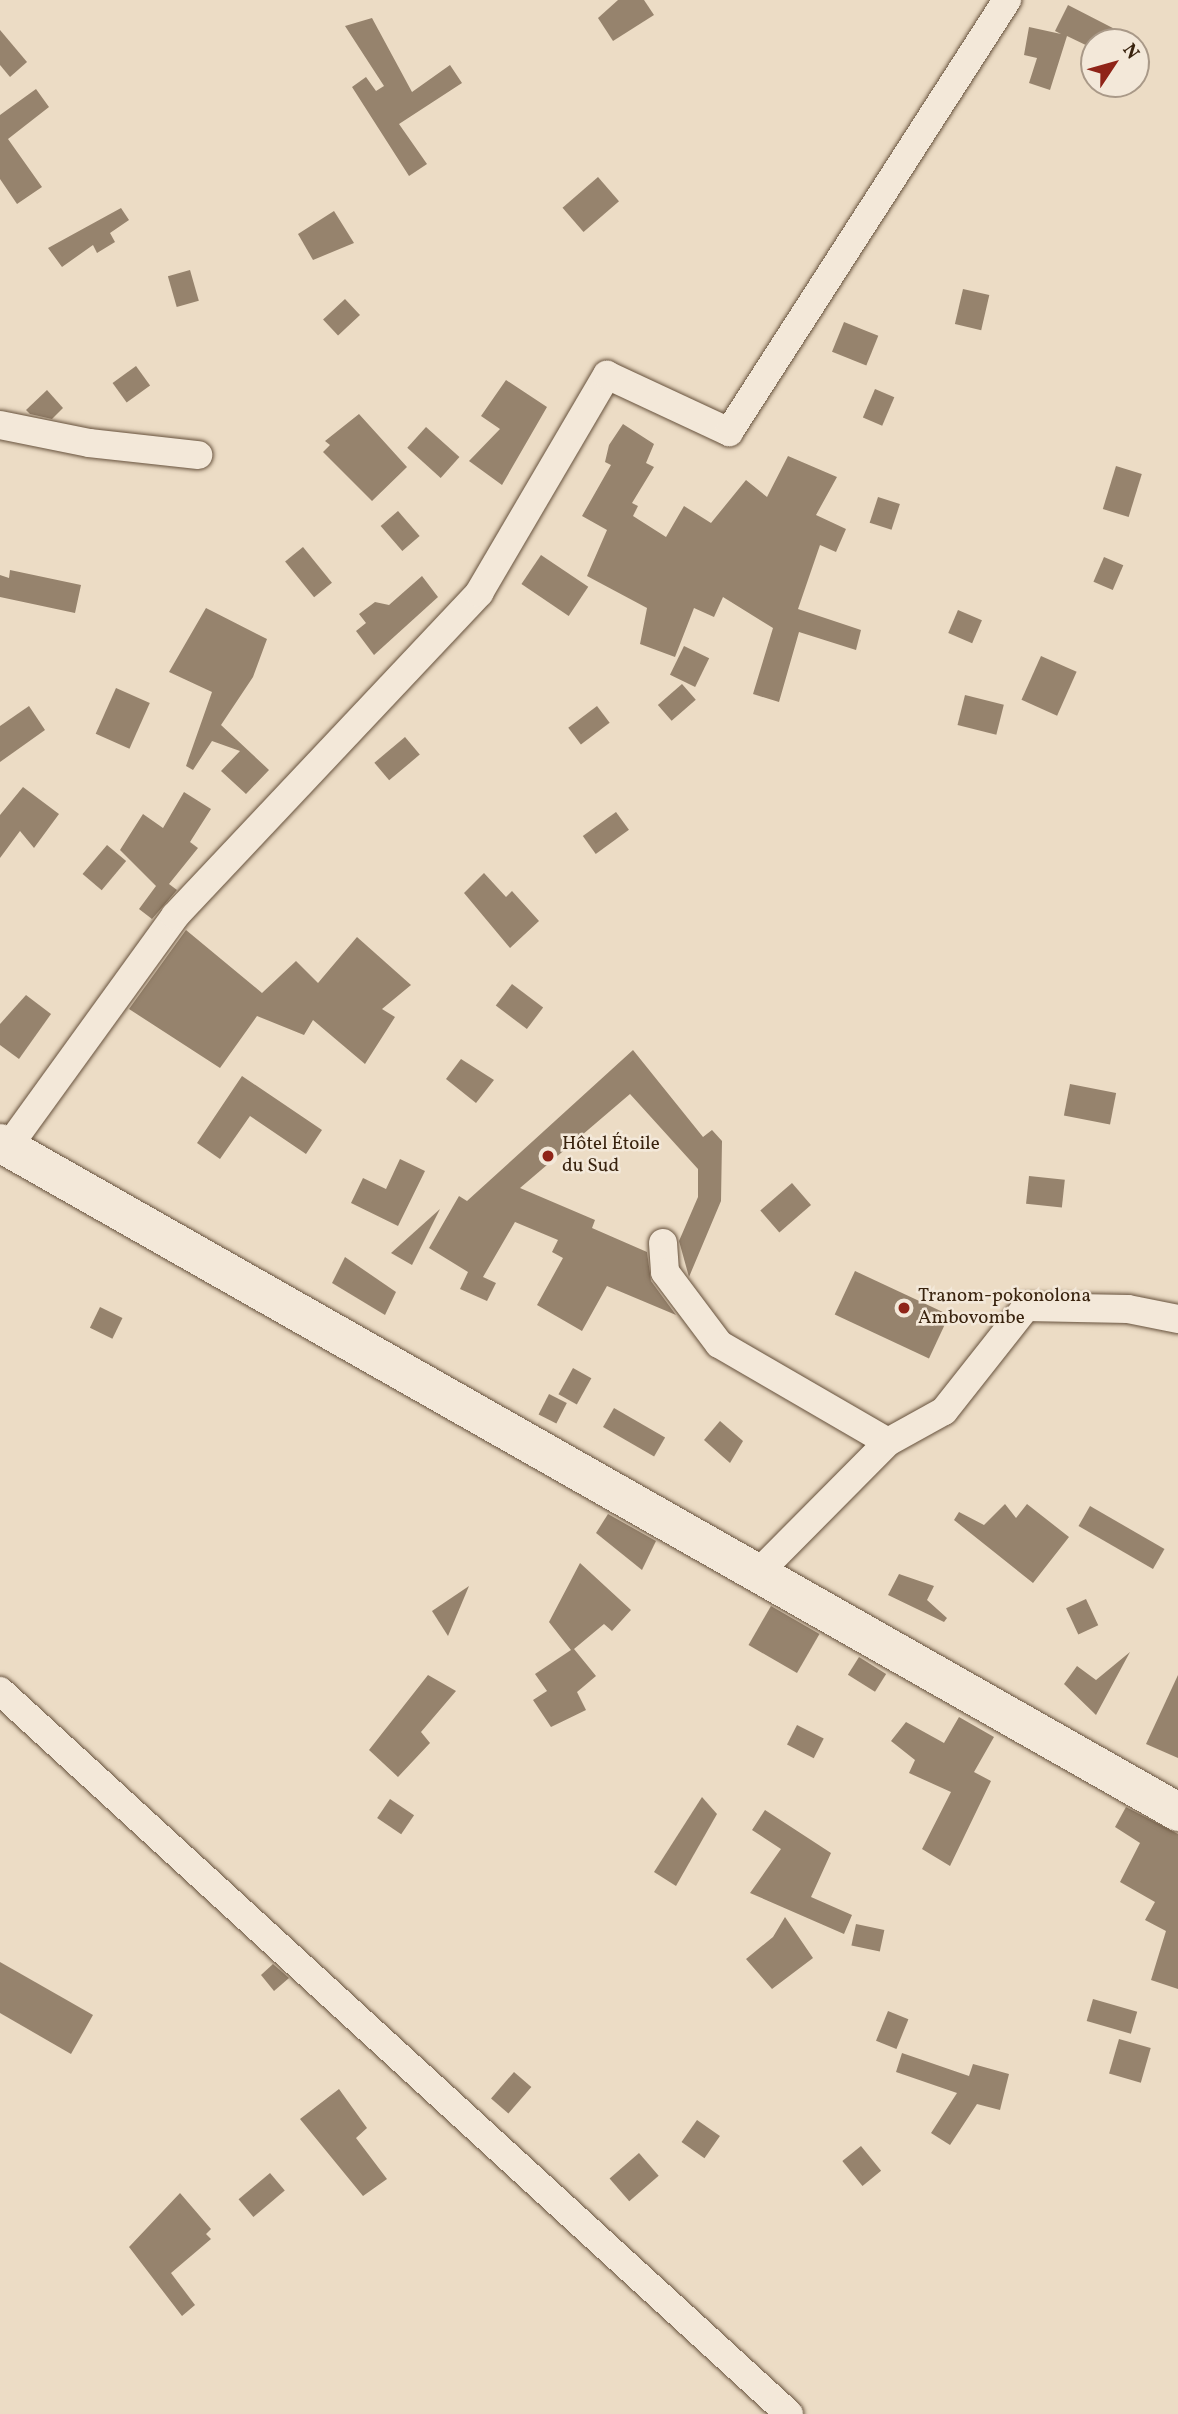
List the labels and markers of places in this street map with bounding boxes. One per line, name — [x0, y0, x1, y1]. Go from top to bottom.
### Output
place label: Hôtel Étoile du Sud — [562, 1134, 660, 1178]
marker: Hôtel Étoile du Sud — [540, 1148, 556, 1164]
place label: Tranom-pokonolona Ambovombe — [918, 1286, 1091, 1330]
marker: Tranom-pokonolona Ambovombe — [896, 1300, 912, 1316]

